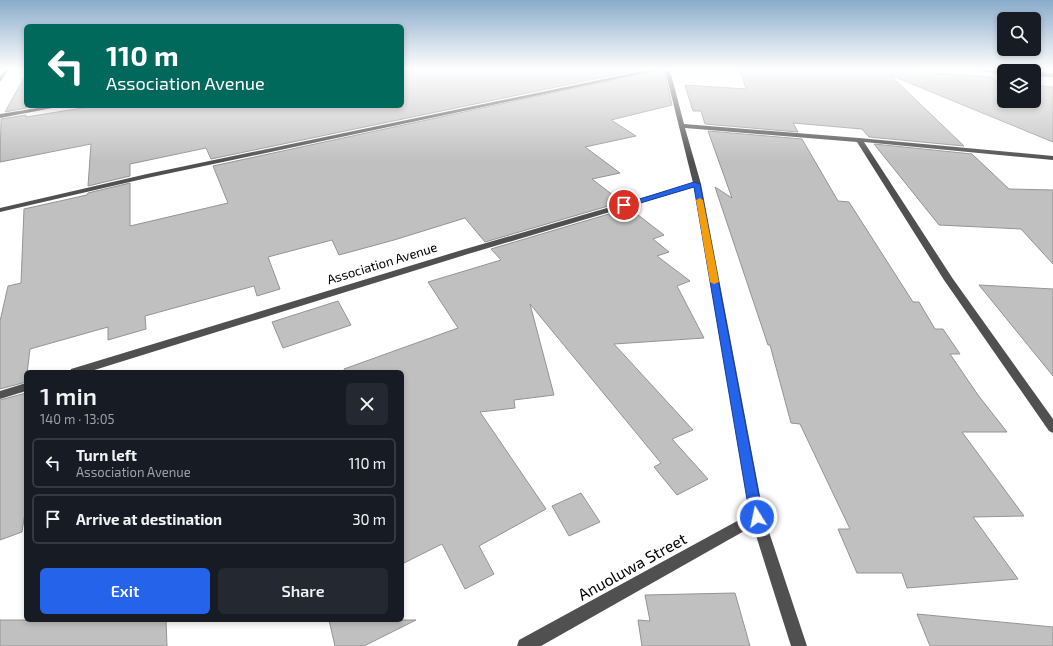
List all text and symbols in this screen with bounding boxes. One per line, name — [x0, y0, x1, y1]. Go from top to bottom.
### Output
map controls — [997, 12, 1041, 108]
button: search — [997, 12, 1041, 56]
text: 110 m — [106, 38, 179, 72]
icon: left — [40, 40, 92, 92]
button: layers — [997, 64, 1041, 108]
text: Association Avenue — [106, 72, 265, 94]
pin — [607, 188, 641, 222]
icon: arrive — [613, 194, 635, 216]
street label: Association Avenue — [325, 239, 439, 287]
text: 1 min — [40, 381, 97, 410]
button: close — [346, 383, 388, 425]
text: 140 m · 13:05 — [40, 411, 114, 427]
text: Turn left — [76, 446, 137, 464]
icon: left — [42, 452, 64, 474]
text: 110 m — [349, 454, 386, 472]
text: Association Avenue — [76, 464, 191, 480]
position arrow — [736, 496, 778, 538]
icon: arrive — [42, 508, 64, 530]
text: Arrive at destination — [76, 510, 222, 528]
text: 30 m — [352, 510, 386, 528]
street label: Anuoluwa Street — [574, 528, 690, 604]
button: Exit — [40, 568, 210, 614]
button: Share — [218, 568, 388, 614]

